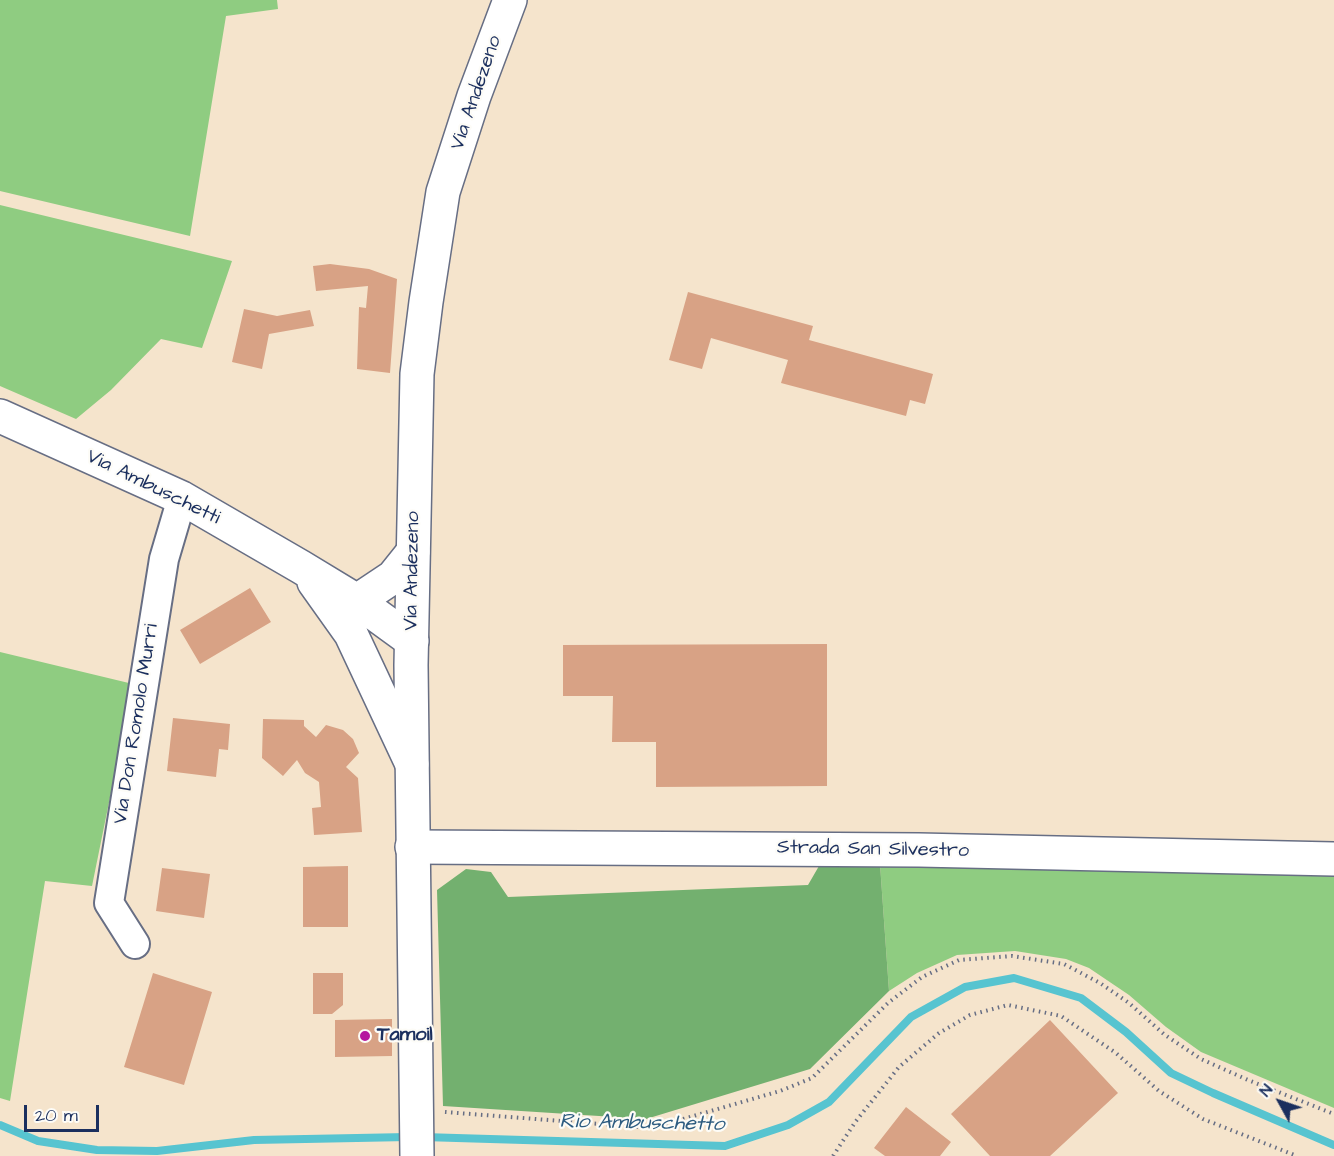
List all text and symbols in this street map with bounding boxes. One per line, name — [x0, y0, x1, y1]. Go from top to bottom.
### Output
street label: Via Andezeno — [446, 33, 508, 153]
street label: Via Ambuschetti — [82, 445, 224, 531]
street label: Via Andezeno — [400, 511, 426, 631]
street label: Via Don Romolo Murri — [109, 622, 165, 826]
street label: Strada San Silvestro — [777, 836, 969, 864]
place label: Tamoil — [377, 1024, 433, 1048]
marker: Tamoil — [358, 1029, 372, 1043]
north arrow — [1250, 1072, 1310, 1132]
text: N — [1255, 1080, 1278, 1101]
scale bar — [27, 1093, 102, 1131]
text: 20 m — [35, 1103, 78, 1128]
water label: Rio Ambuschetto — [559, 1110, 725, 1138]

